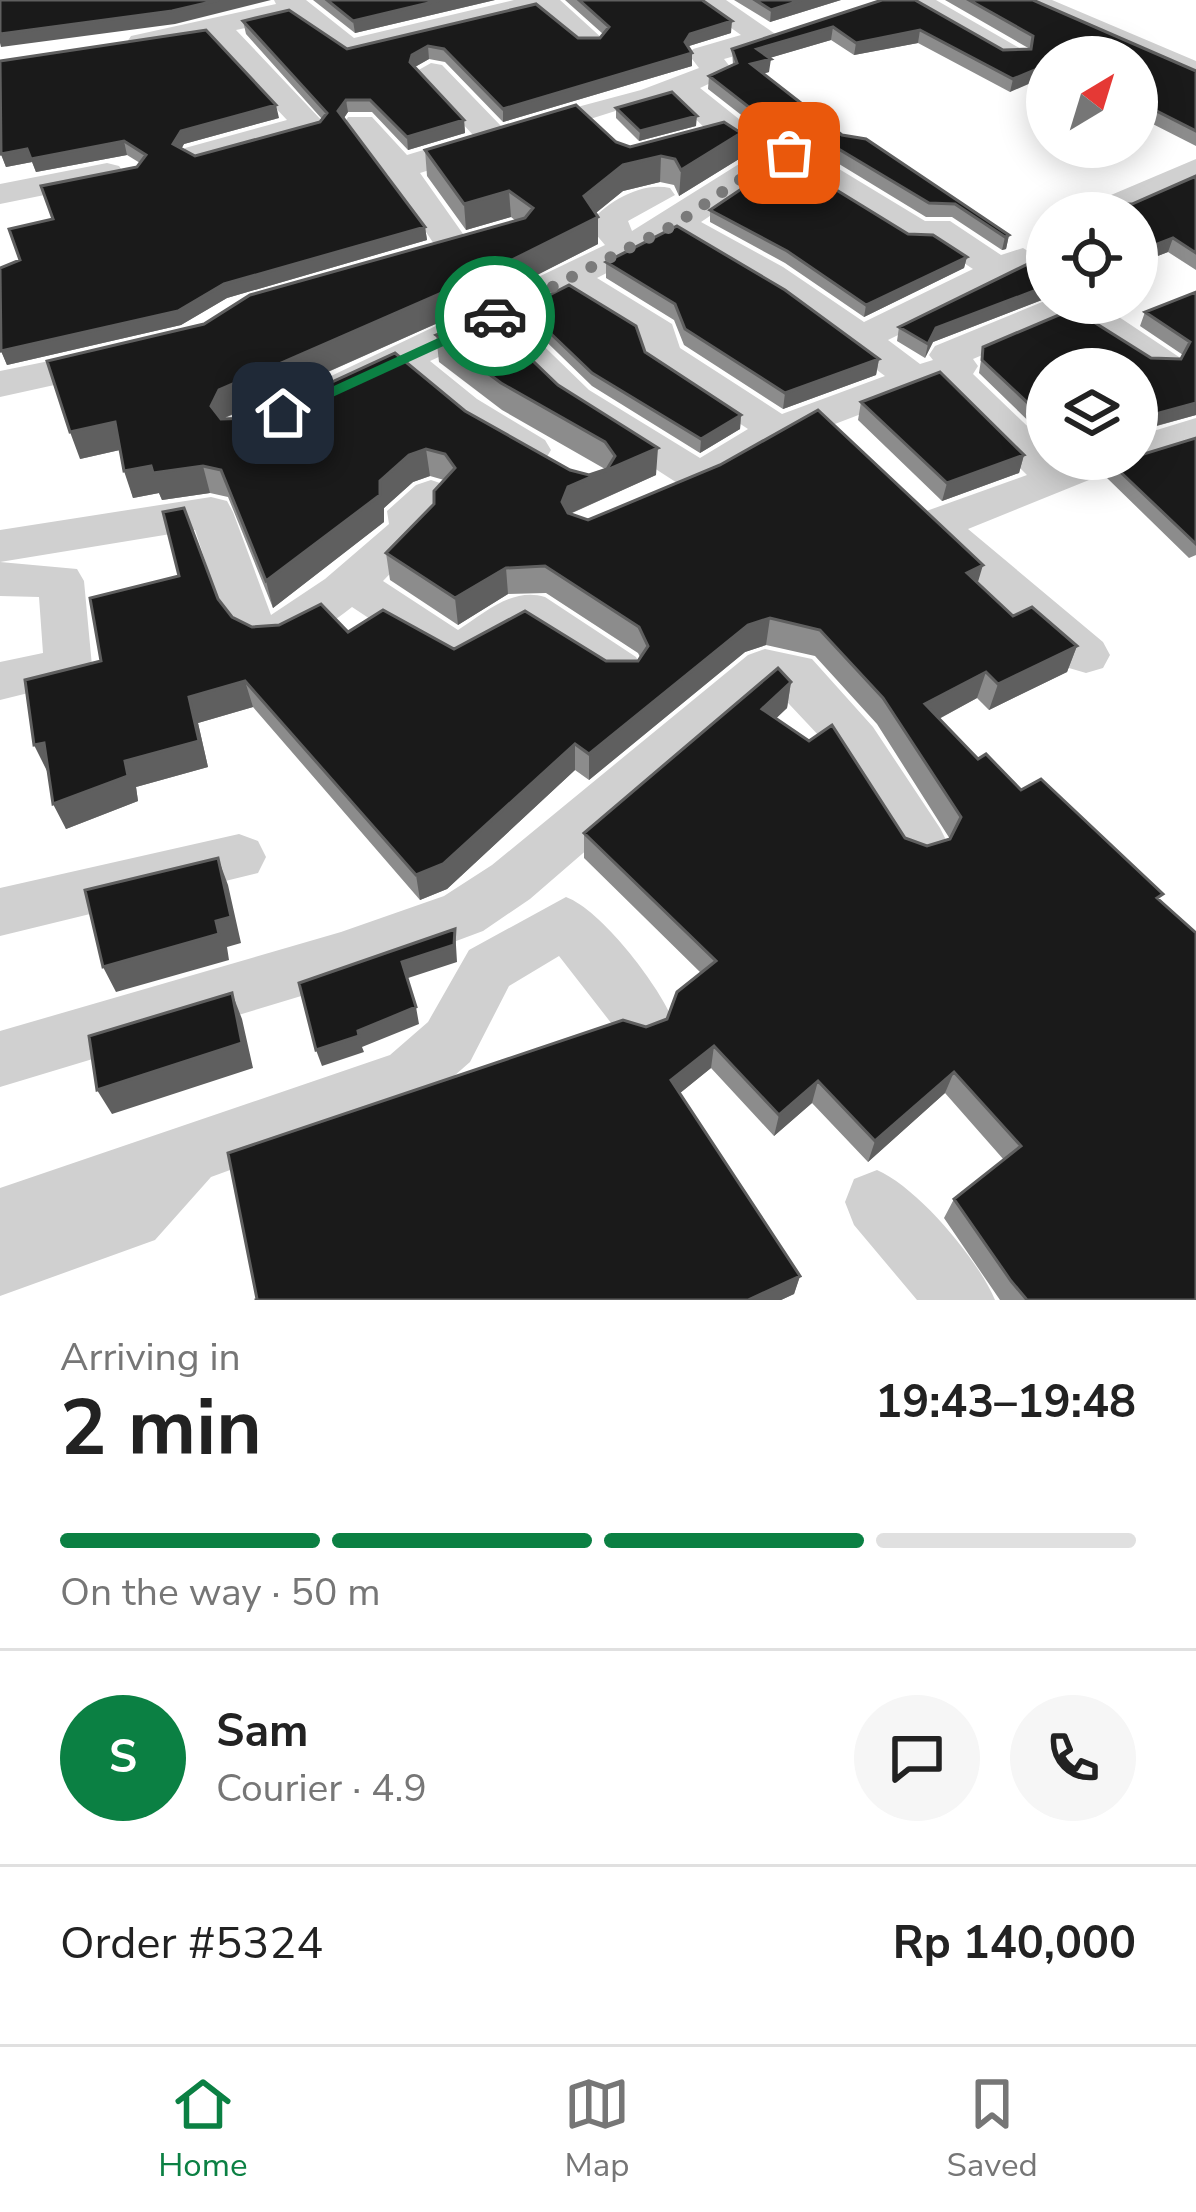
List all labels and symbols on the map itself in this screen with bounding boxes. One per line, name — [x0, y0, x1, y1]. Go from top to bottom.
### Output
north arrow — [1026, 36, 1158, 168]
pin — [738, 102, 840, 204]
courier — [435, 256, 555, 376]
pin — [232, 362, 334, 464]

